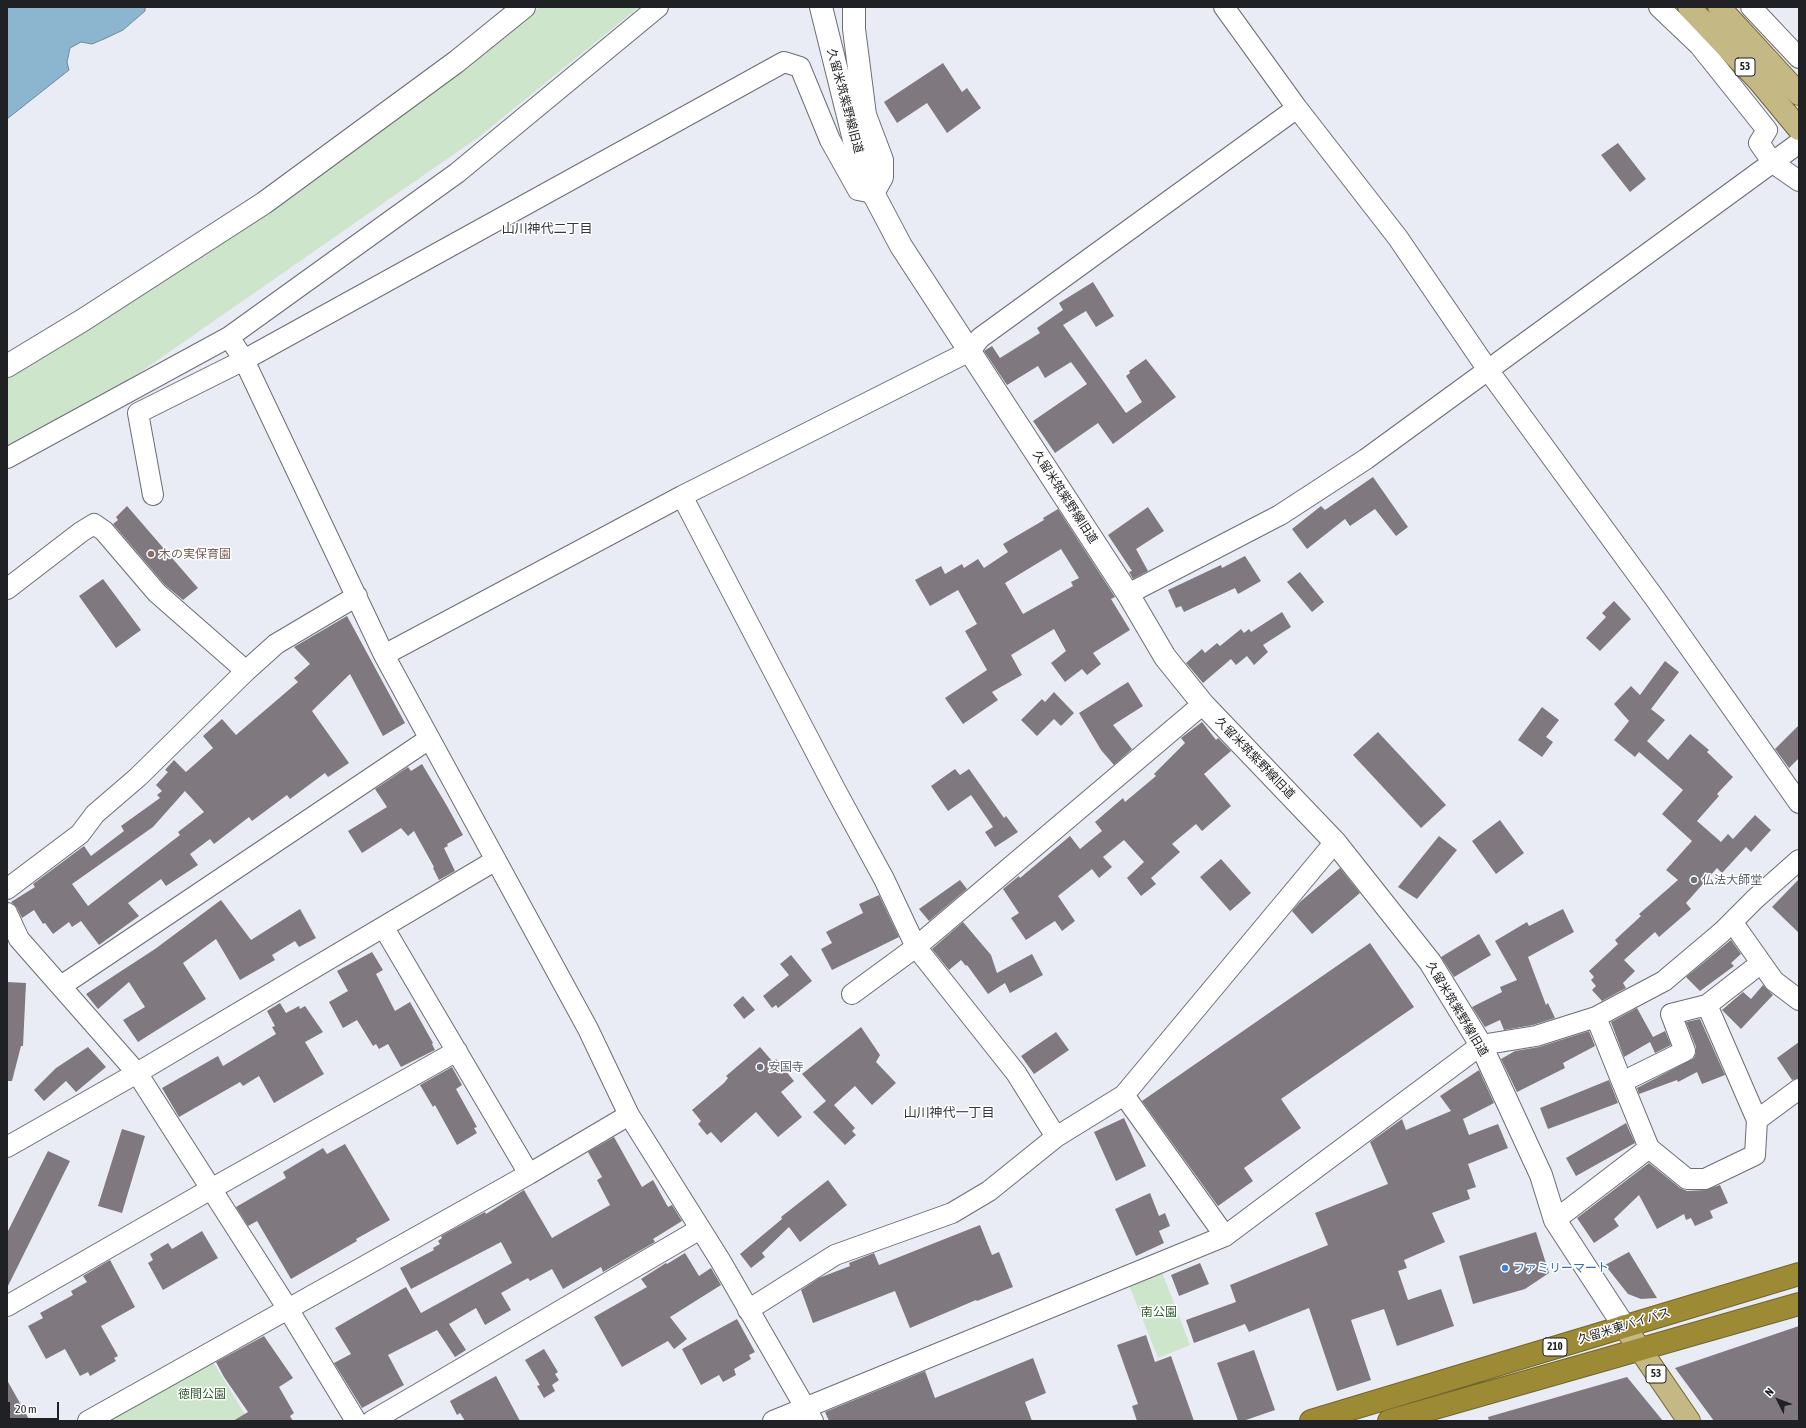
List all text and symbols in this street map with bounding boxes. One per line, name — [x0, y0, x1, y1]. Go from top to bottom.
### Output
street label: 久留米筑紫野線旧道 — [824, 47, 866, 155]
road number: 53 — [1735, 58, 1755, 76]
district label: 山川神代二丁目 — [502, 221, 592, 237]
street label: 久留米筑紫野線旧道 — [1030, 448, 1100, 546]
place label: 木の実保育園 — [159, 547, 231, 561]
marker: 木の実保育園 — [146, 549, 156, 559]
street label: 久留米筑紫野線旧道 — [1212, 714, 1298, 802]
place label: 仏法大師堂 — [1702, 873, 1762, 887]
marker: 仏法大師堂 — [1689, 875, 1699, 885]
street label: 久留米筑紫野線旧道 — [1423, 959, 1491, 1059]
place label: 安国寺 — [768, 1060, 804, 1074]
marker: 安国寺 — [755, 1062, 765, 1072]
district label: 山川神代一丁目 — [904, 1105, 994, 1121]
place label: ファミリーマート — [1513, 1261, 1609, 1275]
marker: ファミリーマート — [1500, 1263, 1510, 1273]
park label: 南公園 — [1141, 1305, 1177, 1319]
street label: 久留米東バイパス — [1576, 1305, 1672, 1347]
road number: 210 — [1543, 1338, 1567, 1356]
road number: 53 — [1646, 1365, 1666, 1383]
north arrow — [1758, 1380, 1798, 1420]
text: N — [1762, 1386, 1776, 1398]
park label: 徳間公園 — [178, 1387, 226, 1401]
scale bar — [10, 1394, 61, 1420]
text: 20 m — [15, 1402, 37, 1416]

